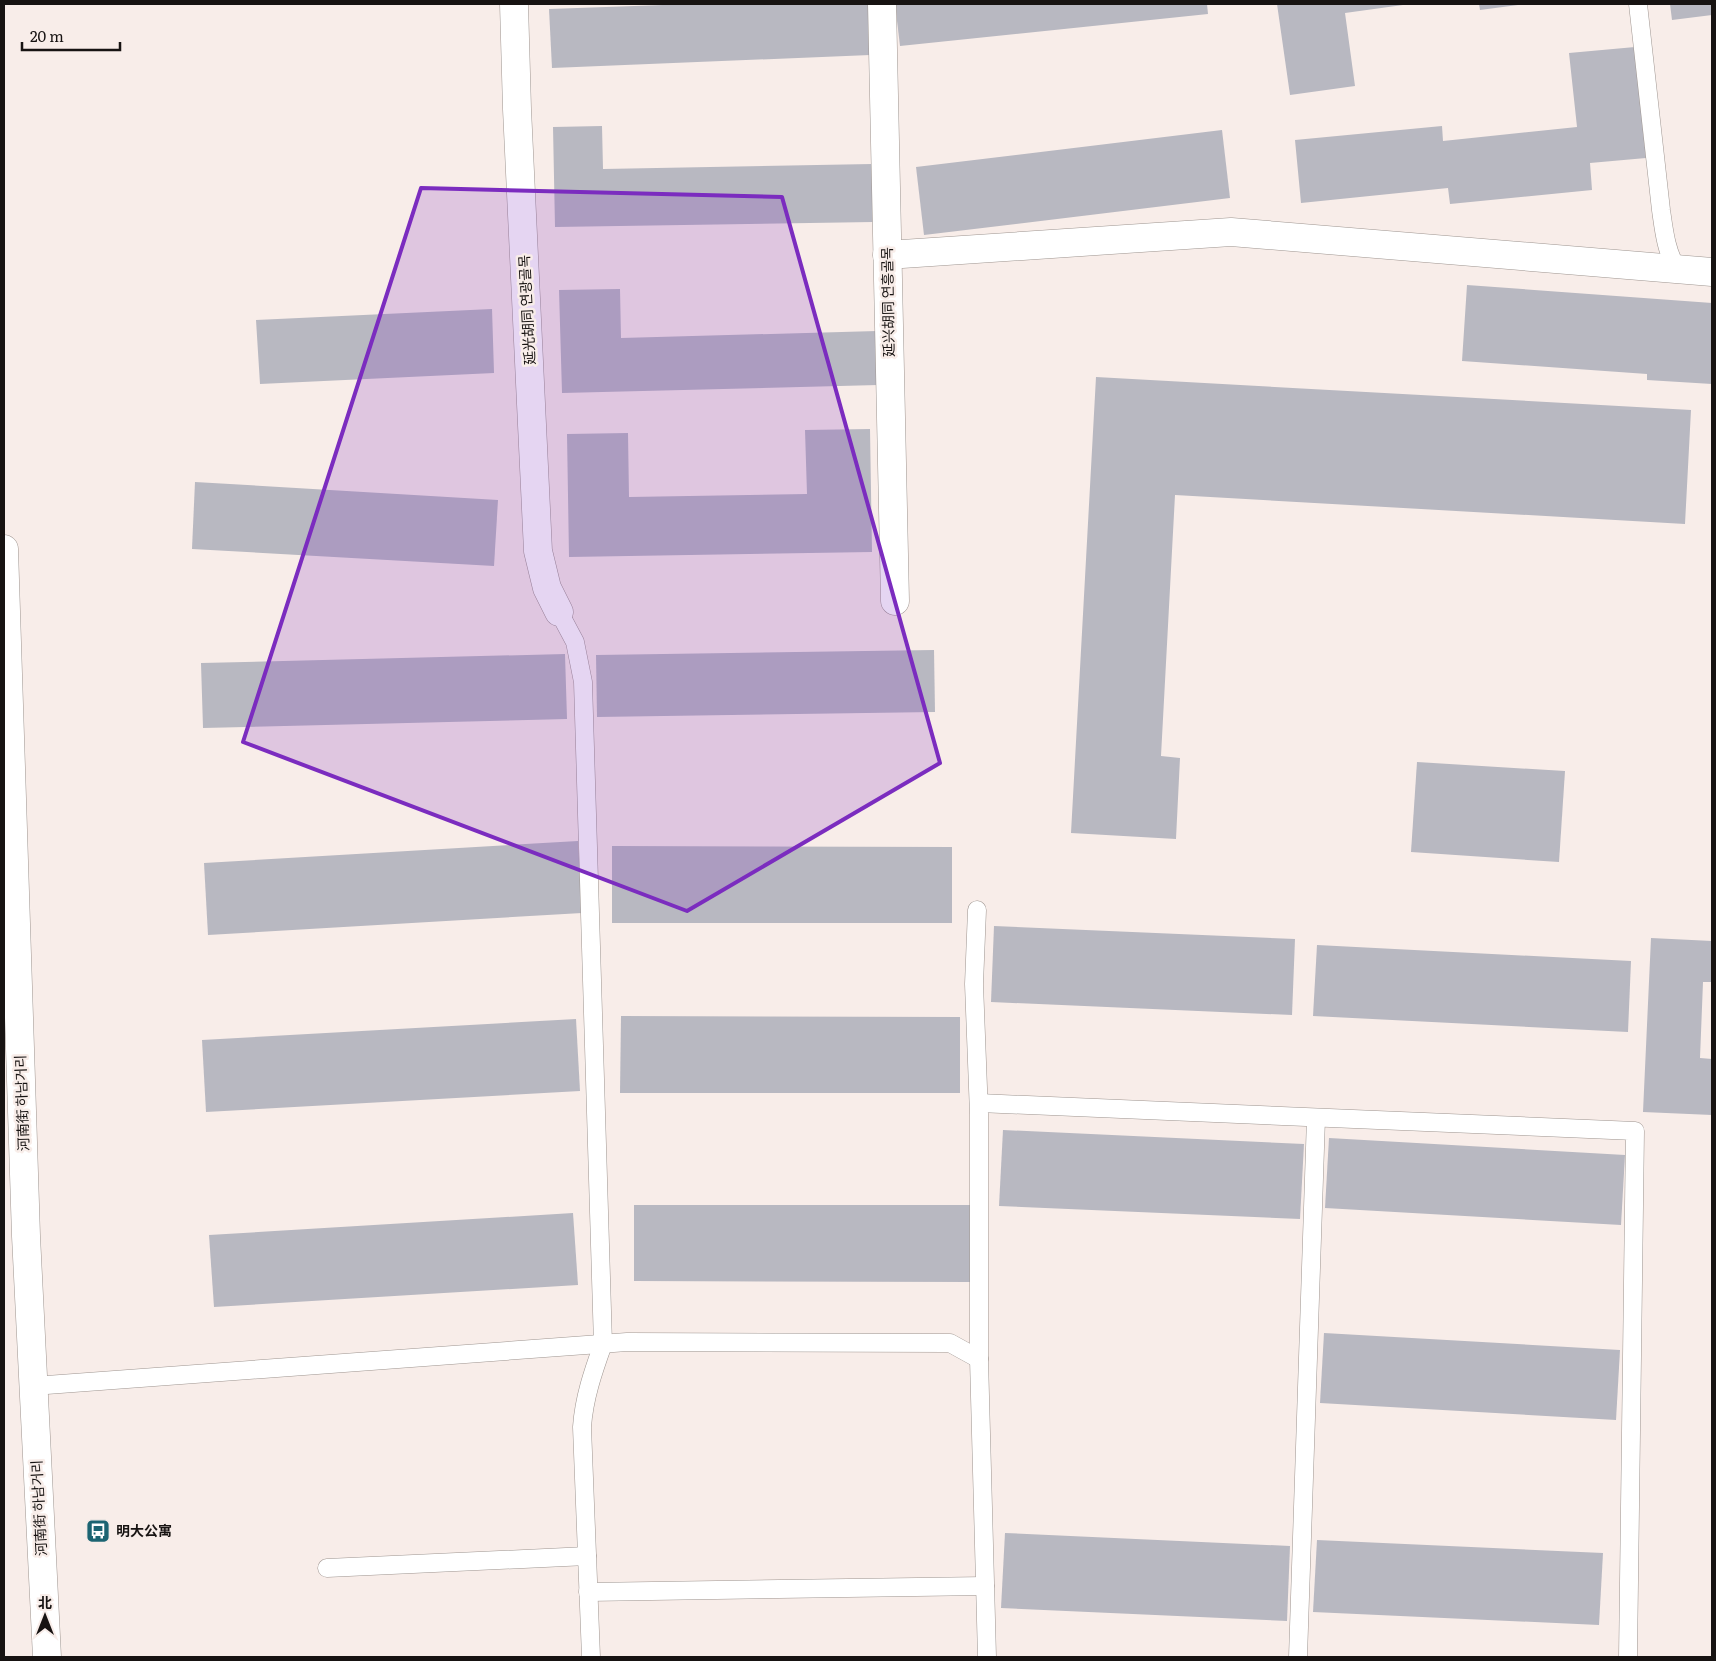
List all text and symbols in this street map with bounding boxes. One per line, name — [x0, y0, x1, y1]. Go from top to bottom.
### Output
scale bar — [22, 20, 120, 52]
text: 20 m — [30, 24, 64, 47]
street label: 延兴胡同 연흥골목 — [876, 247, 898, 357]
street label: 延光胡同 연광골목 — [513, 254, 539, 366]
street label: 河南街 하남거리 — [9, 1055, 33, 1152]
street label: 河南街 하남거리 — [25, 1459, 51, 1557]
bus stop icon: 明大公寓 — [85, 1518, 111, 1544]
place label: 明大公寓 — [116, 1520, 172, 1540]
north arrow — [20, 1591, 70, 1641]
text: 北 — [38, 1592, 52, 1612]

